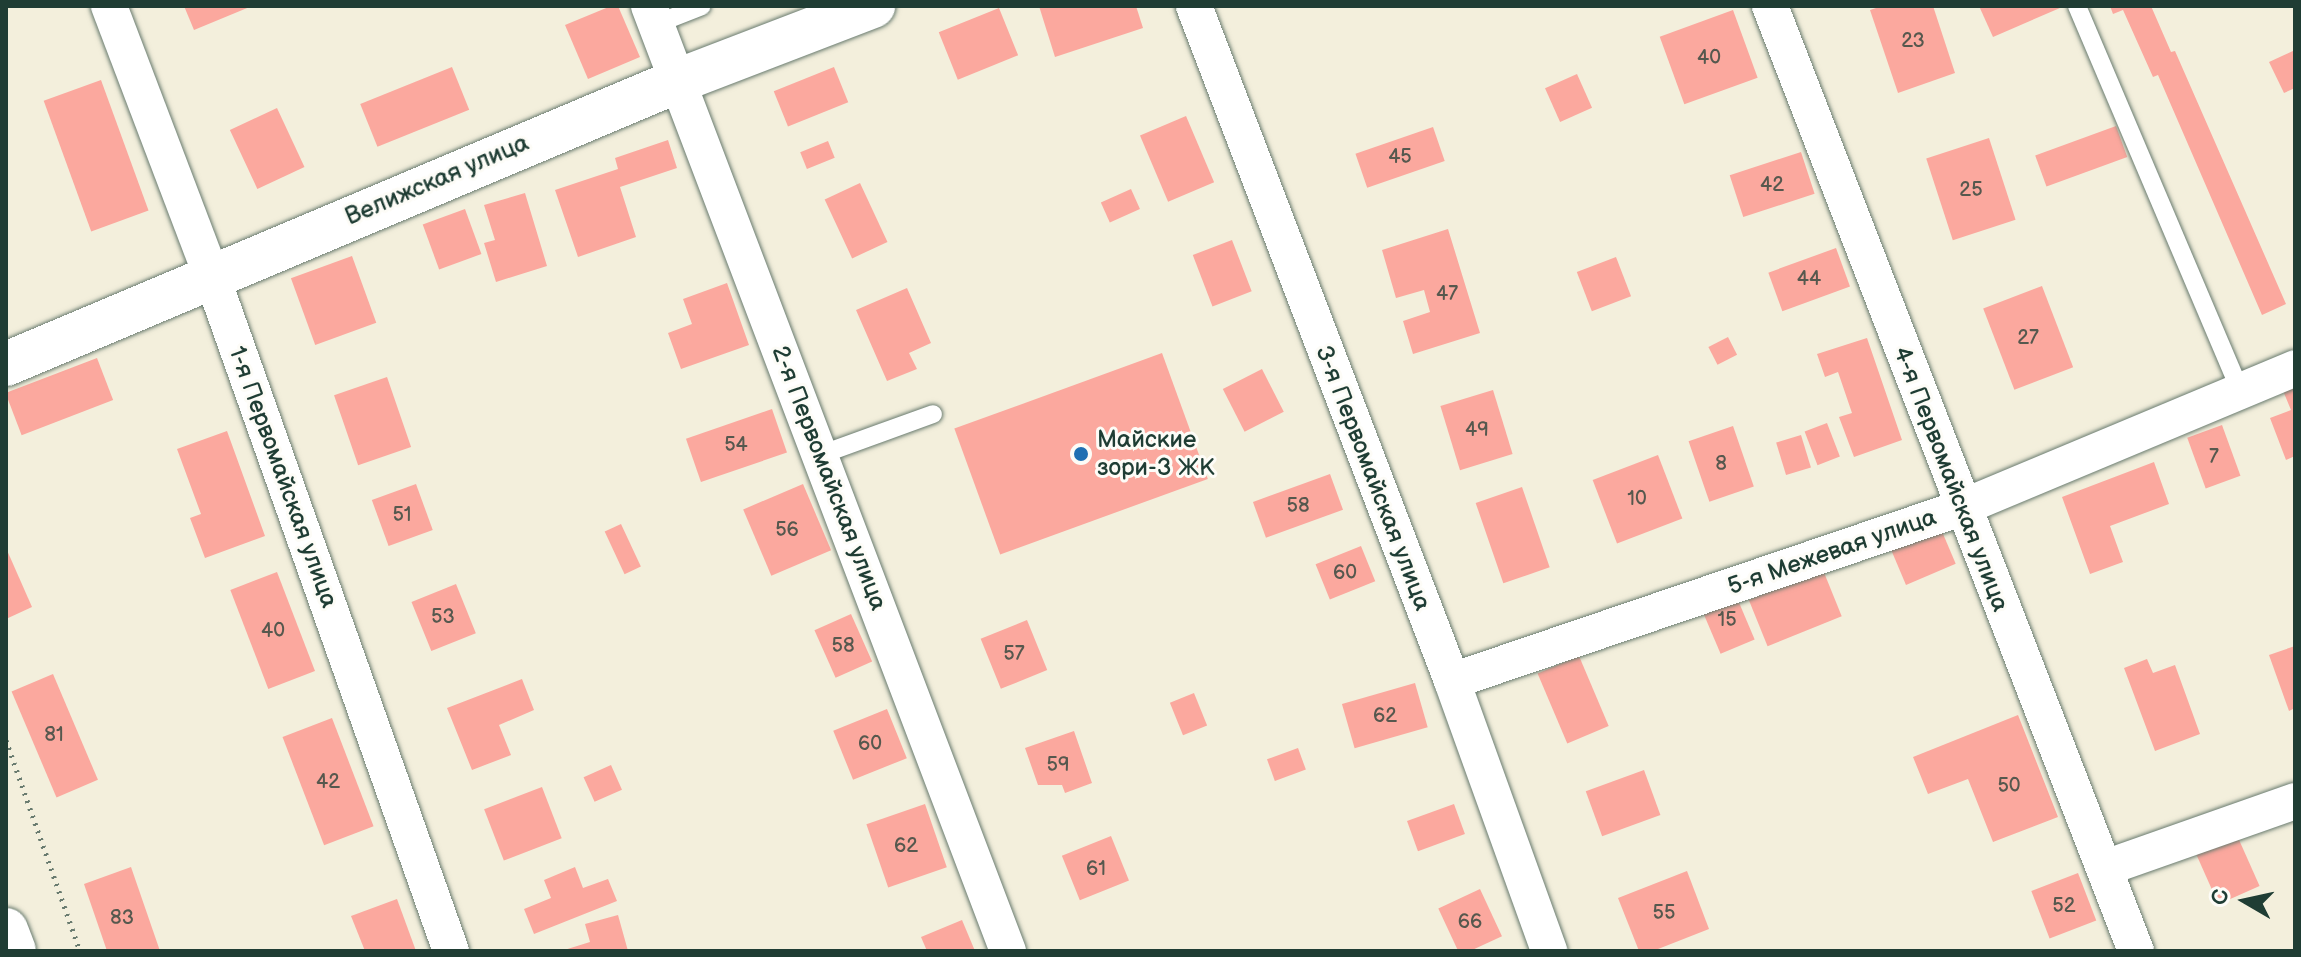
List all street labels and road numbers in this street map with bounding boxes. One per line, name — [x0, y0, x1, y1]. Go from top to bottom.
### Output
street label: Велижская улица — [341, 128, 533, 232]
street label: 3-я Первомайская улица — [1309, 341, 1437, 615]
street label: 1-я Первомайская улица — [222, 342, 344, 612]
street label: 2-я Первомайская улица — [765, 342, 893, 614]
street label: 4-я Первомайская улица — [1887, 342, 2015, 616]
street label: 5-я Межевая улица — [1724, 503, 1940, 601]

